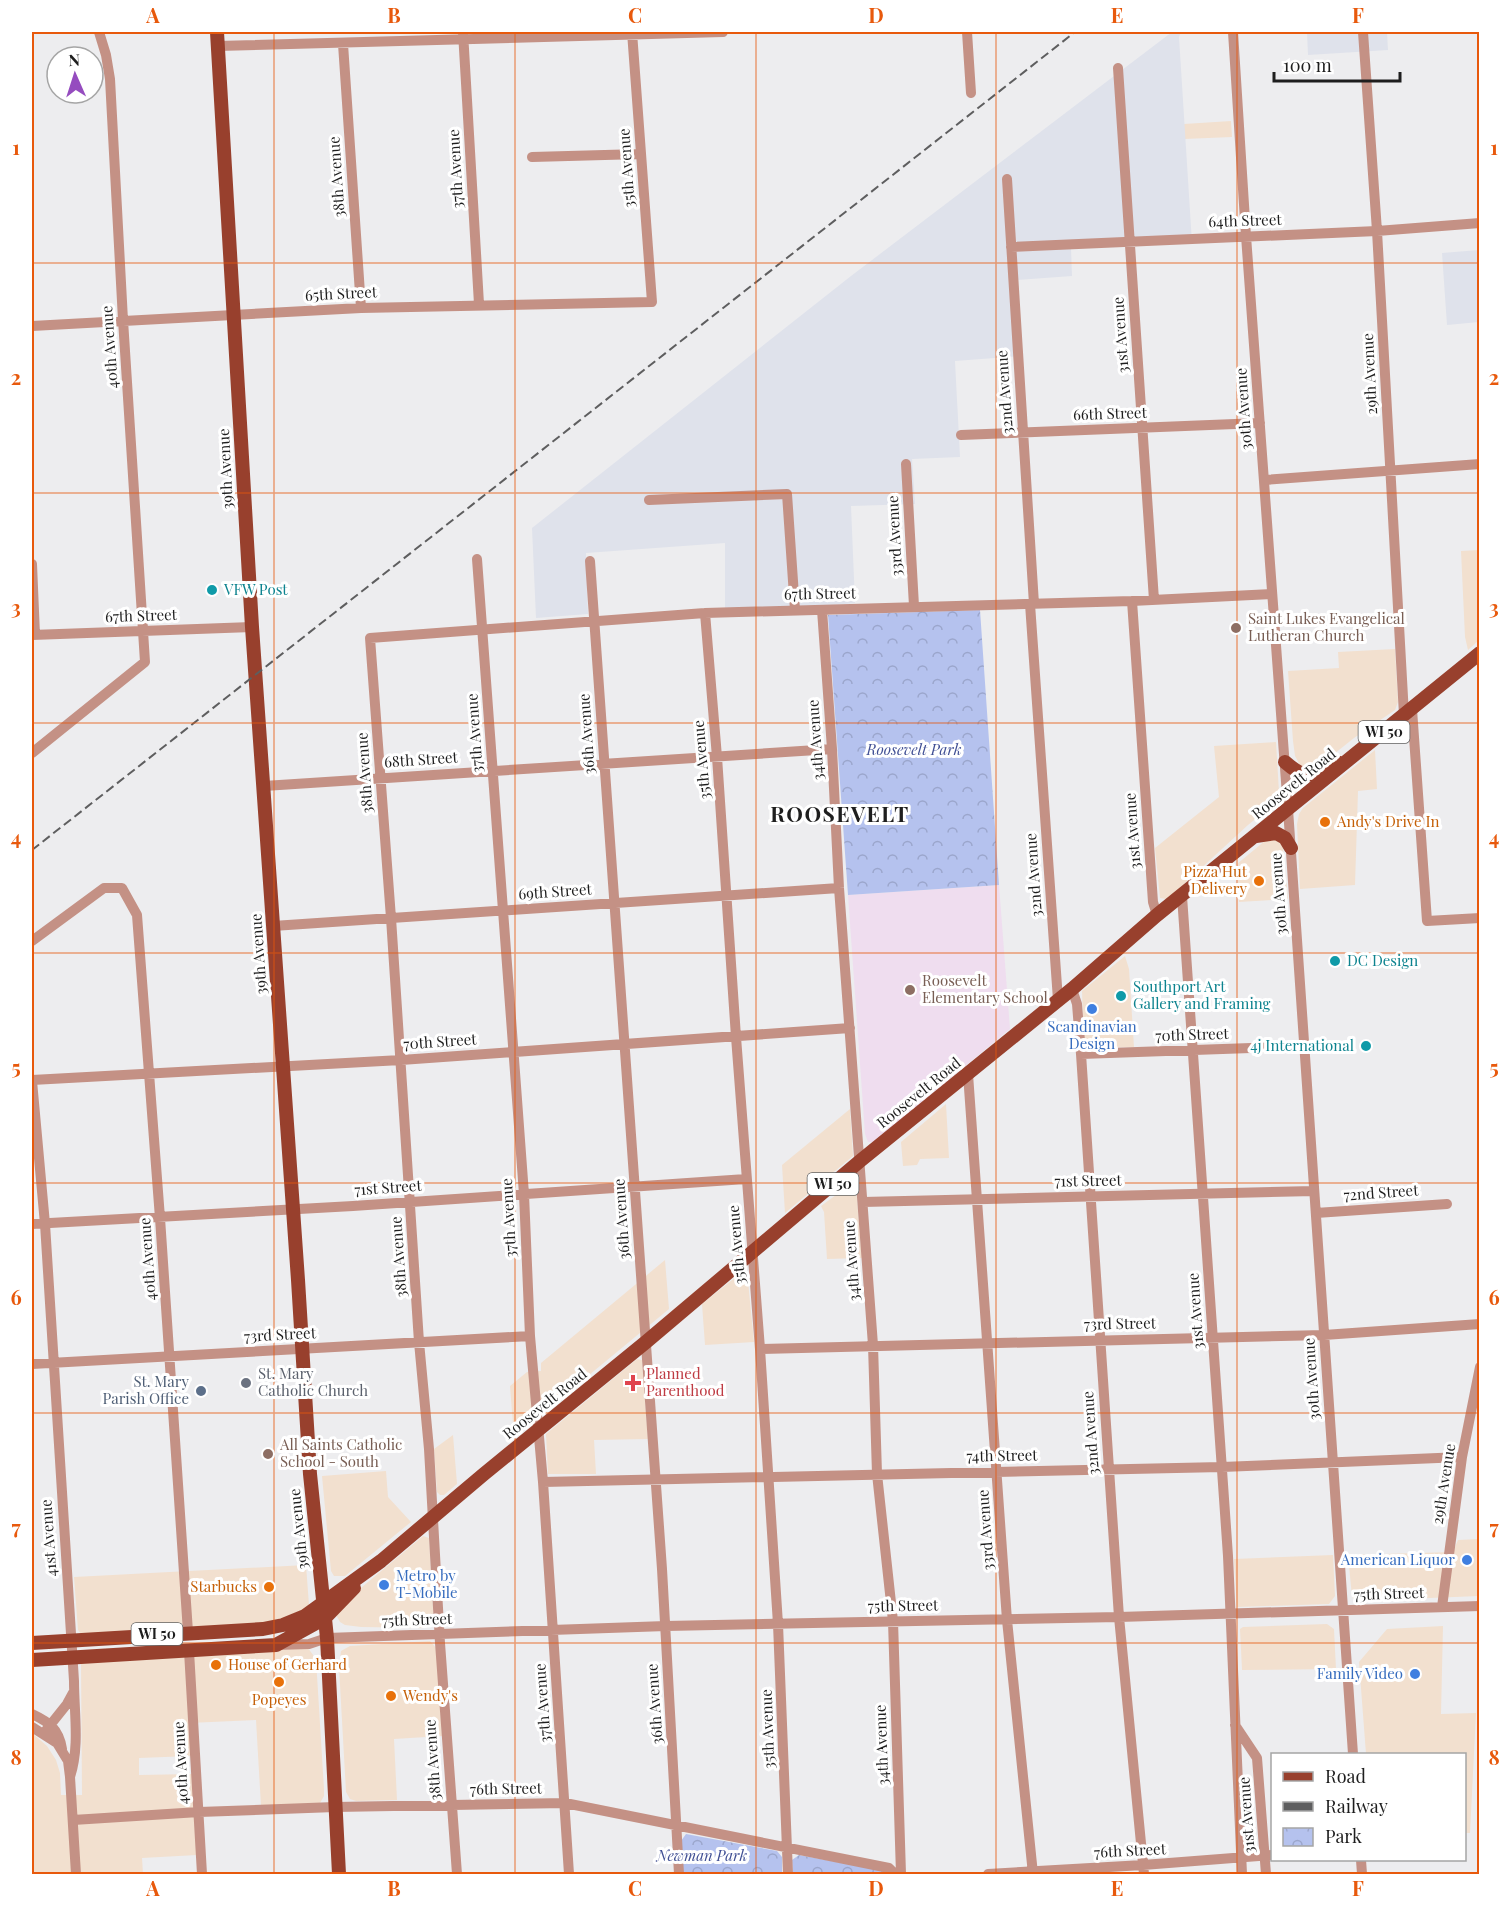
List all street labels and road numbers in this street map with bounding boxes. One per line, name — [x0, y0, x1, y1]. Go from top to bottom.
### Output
street label: 35th Avenue — [613, 128, 639, 209]
street label: 37th Avenue — [443, 129, 467, 209]
street label: 38th Avenue — [323, 136, 349, 218]
street label: 64th Street — [1208, 209, 1283, 231]
street label: 65th Street — [304, 281, 378, 305]
street label: 31st Avenue — [1107, 296, 1133, 374]
street label: 40th Avenue — [96, 305, 122, 389]
street label: 29th Avenue — [1357, 333, 1381, 415]
street label: 32nd Avenue — [991, 349, 1017, 435]
street label: 30th Avenue — [1230, 367, 1256, 451]
street label: 66th Street — [1073, 402, 1148, 424]
street label: 39th Avenue — [213, 428, 237, 510]
street label: 33rd Avenue — [882, 495, 906, 577]
street label: 67th Street — [784, 582, 857, 604]
street label: 67th Street — [105, 604, 178, 626]
street label: 37th Avenue — [461, 693, 487, 774]
street label: 36th Avenue — [573, 693, 599, 775]
street label: 34th Avenue — [802, 699, 828, 781]
street label: 35th Avenue — [688, 719, 714, 801]
road number: WI 50 — [1358, 721, 1410, 743]
street label: 38th Avenue — [351, 732, 377, 814]
street label: Roosevelt Road — [1247, 743, 1340, 823]
street label: 68th Street — [383, 746, 459, 772]
street label: 31st Avenue — [1119, 792, 1145, 870]
street label: 32nd Avenue — [1020, 832, 1046, 918]
street label: 30th Avenue — [1265, 852, 1291, 936]
street label: 69th Street — [518, 878, 593, 904]
street label: 39th Avenue — [245, 913, 271, 995]
street label: 70th Street — [1155, 1023, 1230, 1045]
street label: 70th Street — [403, 1028, 478, 1054]
street label: Roosevelt Road — [872, 1052, 965, 1132]
street label: 71st Street — [1054, 1169, 1123, 1191]
road number: WI 50 — [808, 1173, 858, 1195]
street label: 71st Street — [354, 1175, 423, 1199]
street label: 37th Avenue — [496, 1178, 520, 1258]
street label: 36th Avenue — [608, 1178, 634, 1260]
street label: 72nd Street — [1343, 1179, 1420, 1205]
street label: 35th Avenue — [723, 1204, 749, 1286]
street label: 38th Avenue — [385, 1216, 411, 1298]
street label: 40th Avenue — [134, 1217, 160, 1301]
street label: 34th Avenue — [838, 1220, 864, 1302]
street label: 31st Avenue — [1182, 1272, 1208, 1350]
street label: 73rd Street — [1084, 1312, 1157, 1334]
street label: 73rd Street — [243, 1322, 317, 1346]
street label: 30th Avenue — [1298, 1337, 1324, 1421]
street label: Roosevelt Road — [498, 1363, 591, 1443]
street label: 32nd Avenue — [1077, 1390, 1103, 1476]
street label: 29th Avenue — [1427, 1442, 1459, 1526]
street label: 74th Street — [966, 1444, 1038, 1466]
street label: 39th Avenue — [284, 1488, 312, 1571]
street label: 33rd Avenue — [972, 1489, 998, 1571]
street label: 41st Avenue — [35, 1499, 61, 1577]
street label: 75th Street — [1353, 1582, 1425, 1604]
street label: 75th Street — [868, 1594, 939, 1616]
street label: 75th Street — [381, 1608, 453, 1630]
road number: WI 50 — [132, 1623, 182, 1645]
street label: 37th Avenue — [529, 1663, 555, 1744]
street label: 36th Avenue — [641, 1663, 667, 1745]
street label: 35th Avenue — [756, 1689, 778, 1769]
street label: 34th Avenue — [870, 1704, 892, 1786]
street label: 38th Avenue — [419, 1719, 445, 1801]
street label: 40th Avenue — [168, 1721, 192, 1805]
street label: 31st Avenue — [1233, 1776, 1259, 1854]
street label: 76th Street — [470, 1777, 543, 1799]
street label: 76th Street — [1093, 1838, 1167, 1862]

